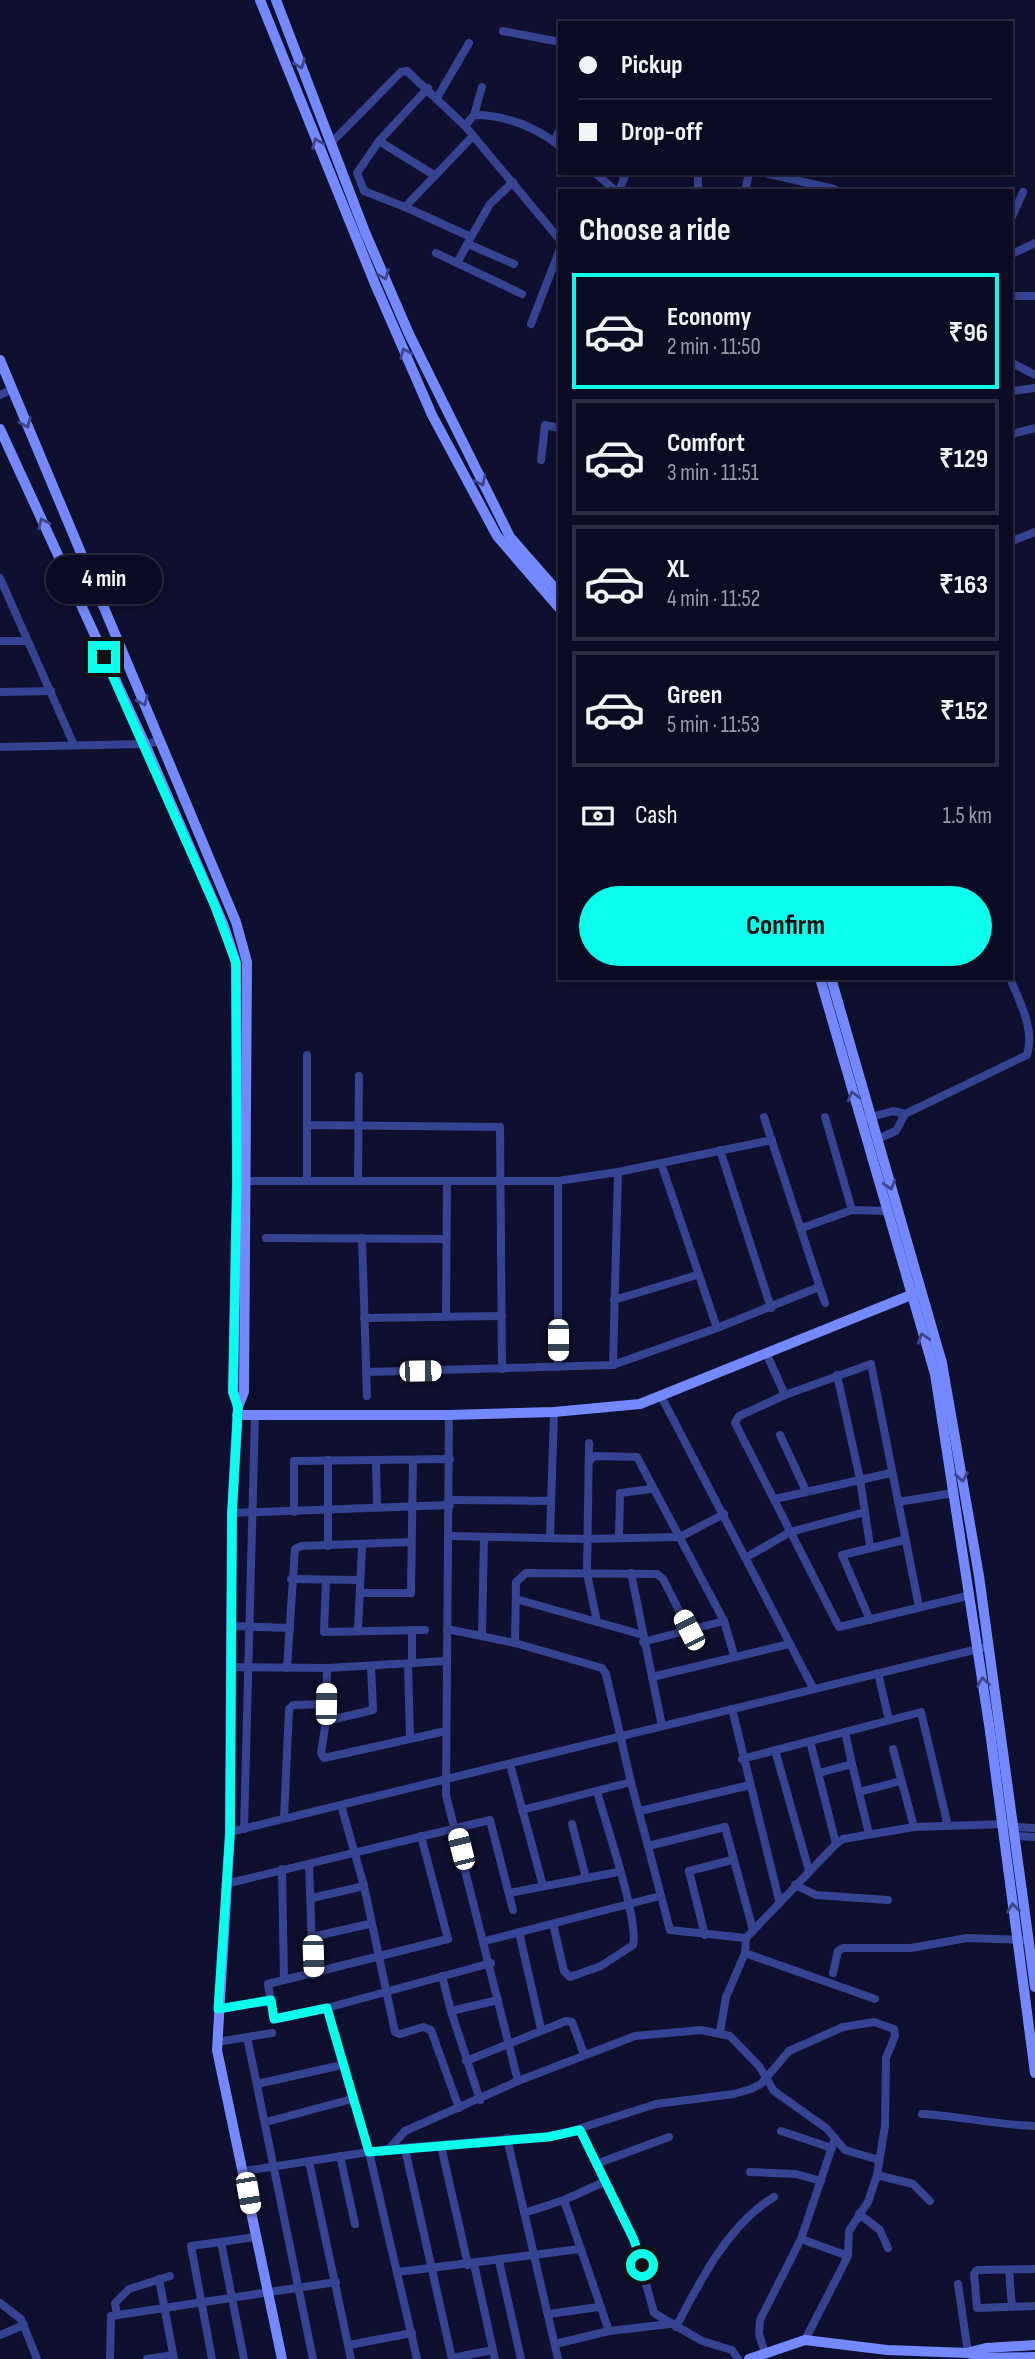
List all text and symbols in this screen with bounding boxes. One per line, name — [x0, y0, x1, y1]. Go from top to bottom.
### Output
text: Pickup — [621, 50, 683, 81]
one-way arrow — [292, 57, 306, 69]
text: Drop-off — [621, 117, 702, 148]
one-way arrow — [311, 138, 325, 150]
text: Choose a ride — [579, 211, 731, 250]
one-way arrow — [375, 269, 389, 281]
icon: car — [583, 300, 646, 363]
text: Economy — [667, 302, 751, 333]
text: ₹96 — [949, 318, 988, 349]
text: 2 min · 11:50 — [667, 333, 761, 361]
one-way arrow — [399, 347, 413, 360]
one-way arrow — [18, 416, 32, 428]
icon: car — [583, 426, 646, 489]
text: Comfort — [667, 428, 745, 459]
text: ₹129 — [939, 444, 988, 475]
text: 3 min · 11:51 — [667, 459, 759, 487]
one-way arrow — [473, 474, 487, 486]
one-way arrow — [37, 518, 51, 530]
icon: car — [583, 552, 646, 615]
text: XL — [667, 554, 689, 585]
callout: 4 min — [46, 556, 162, 604]
text: 4 min — [82, 565, 126, 593]
text: ₹163 — [939, 570, 988, 601]
text: 4 min · 11:52 — [667, 585, 760, 613]
route end — [88, 641, 120, 673]
icon: car — [583, 678, 646, 741]
text: Green — [667, 680, 722, 711]
one-way arrow — [135, 693, 149, 706]
text: ₹152 — [940, 696, 988, 727]
text: 5 min · 11:53 — [667, 711, 760, 739]
icon: cash — [579, 797, 617, 835]
text: Cash — [635, 800, 678, 831]
text: 1.5 km — [943, 802, 992, 830]
button: Confirm — [579, 886, 992, 966]
one-way arrow — [847, 1090, 861, 1102]
one-way arrow — [881, 1179, 896, 1191]
car — [548, 1319, 569, 1361]
one-way arrow — [917, 1332, 931, 1344]
car — [399, 1360, 442, 1382]
one-way arrow — [954, 1471, 969, 1483]
car — [671, 1607, 708, 1653]
one-way arrow — [976, 1676, 991, 1688]
car — [316, 1683, 337, 1725]
car — [446, 1826, 477, 1872]
one-way arrow — [1006, 1902, 1021, 1913]
car — [302, 1935, 325, 1977]
car — [235, 2170, 262, 2216]
route start — [626, 2249, 658, 2281]

